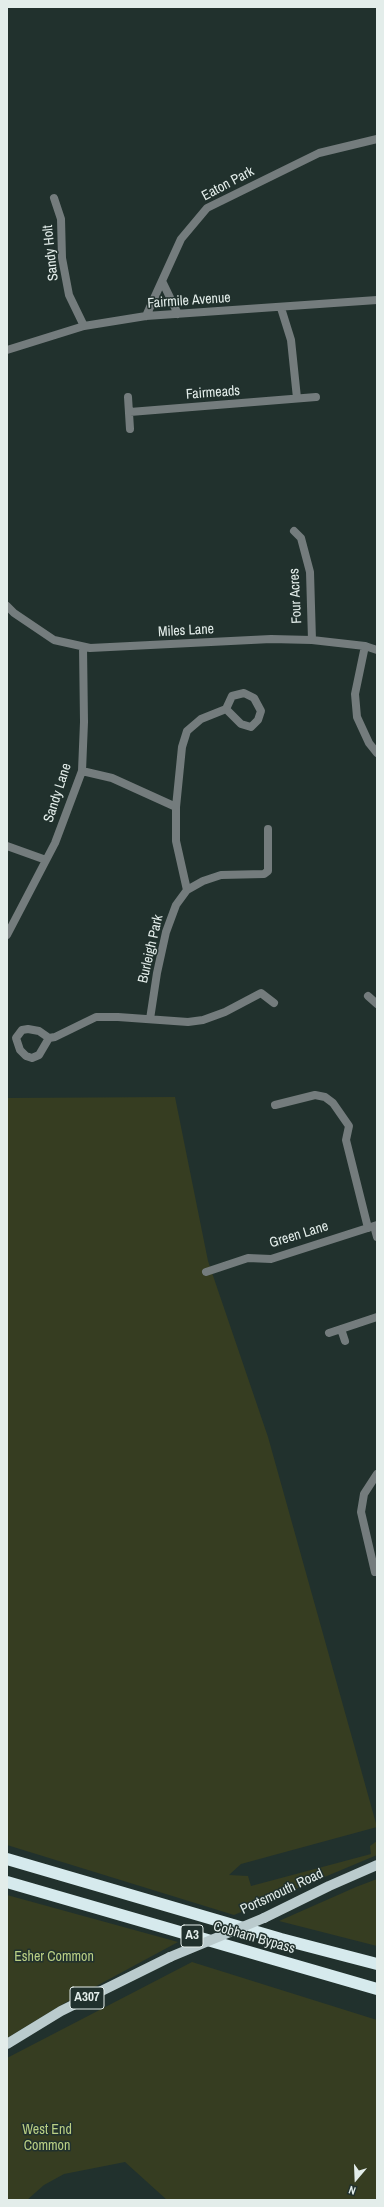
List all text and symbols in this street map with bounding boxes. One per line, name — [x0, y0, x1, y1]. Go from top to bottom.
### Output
street label: Eaton Park — [199, 163, 257, 205]
street label: Sandy Holt — [40, 224, 62, 282]
street label: Fairmile Avenue — [147, 290, 231, 312]
street label: Fairmeads — [185, 383, 241, 403]
street label: Four Acres — [286, 568, 306, 624]
street label: Miles Lane — [158, 621, 214, 641]
street label: Sandy Lane — [41, 761, 75, 825]
street label: Burleigh Park — [135, 913, 167, 985]
street label: Green Lane — [268, 1218, 330, 1252]
street label: Portsmouth Road — [238, 1866, 326, 1918]
street label: Cobham Bypass — [211, 1918, 297, 1958]
road number: A3 — [181, 1925, 203, 1947]
park label: Esher Common — [14, 1949, 94, 1965]
road number: A307 — [70, 1987, 104, 2009]
park label: West End Common — [22, 2122, 72, 2154]
north arrow — [336, 2159, 376, 2199]
text: N — [347, 2183, 357, 2198]

